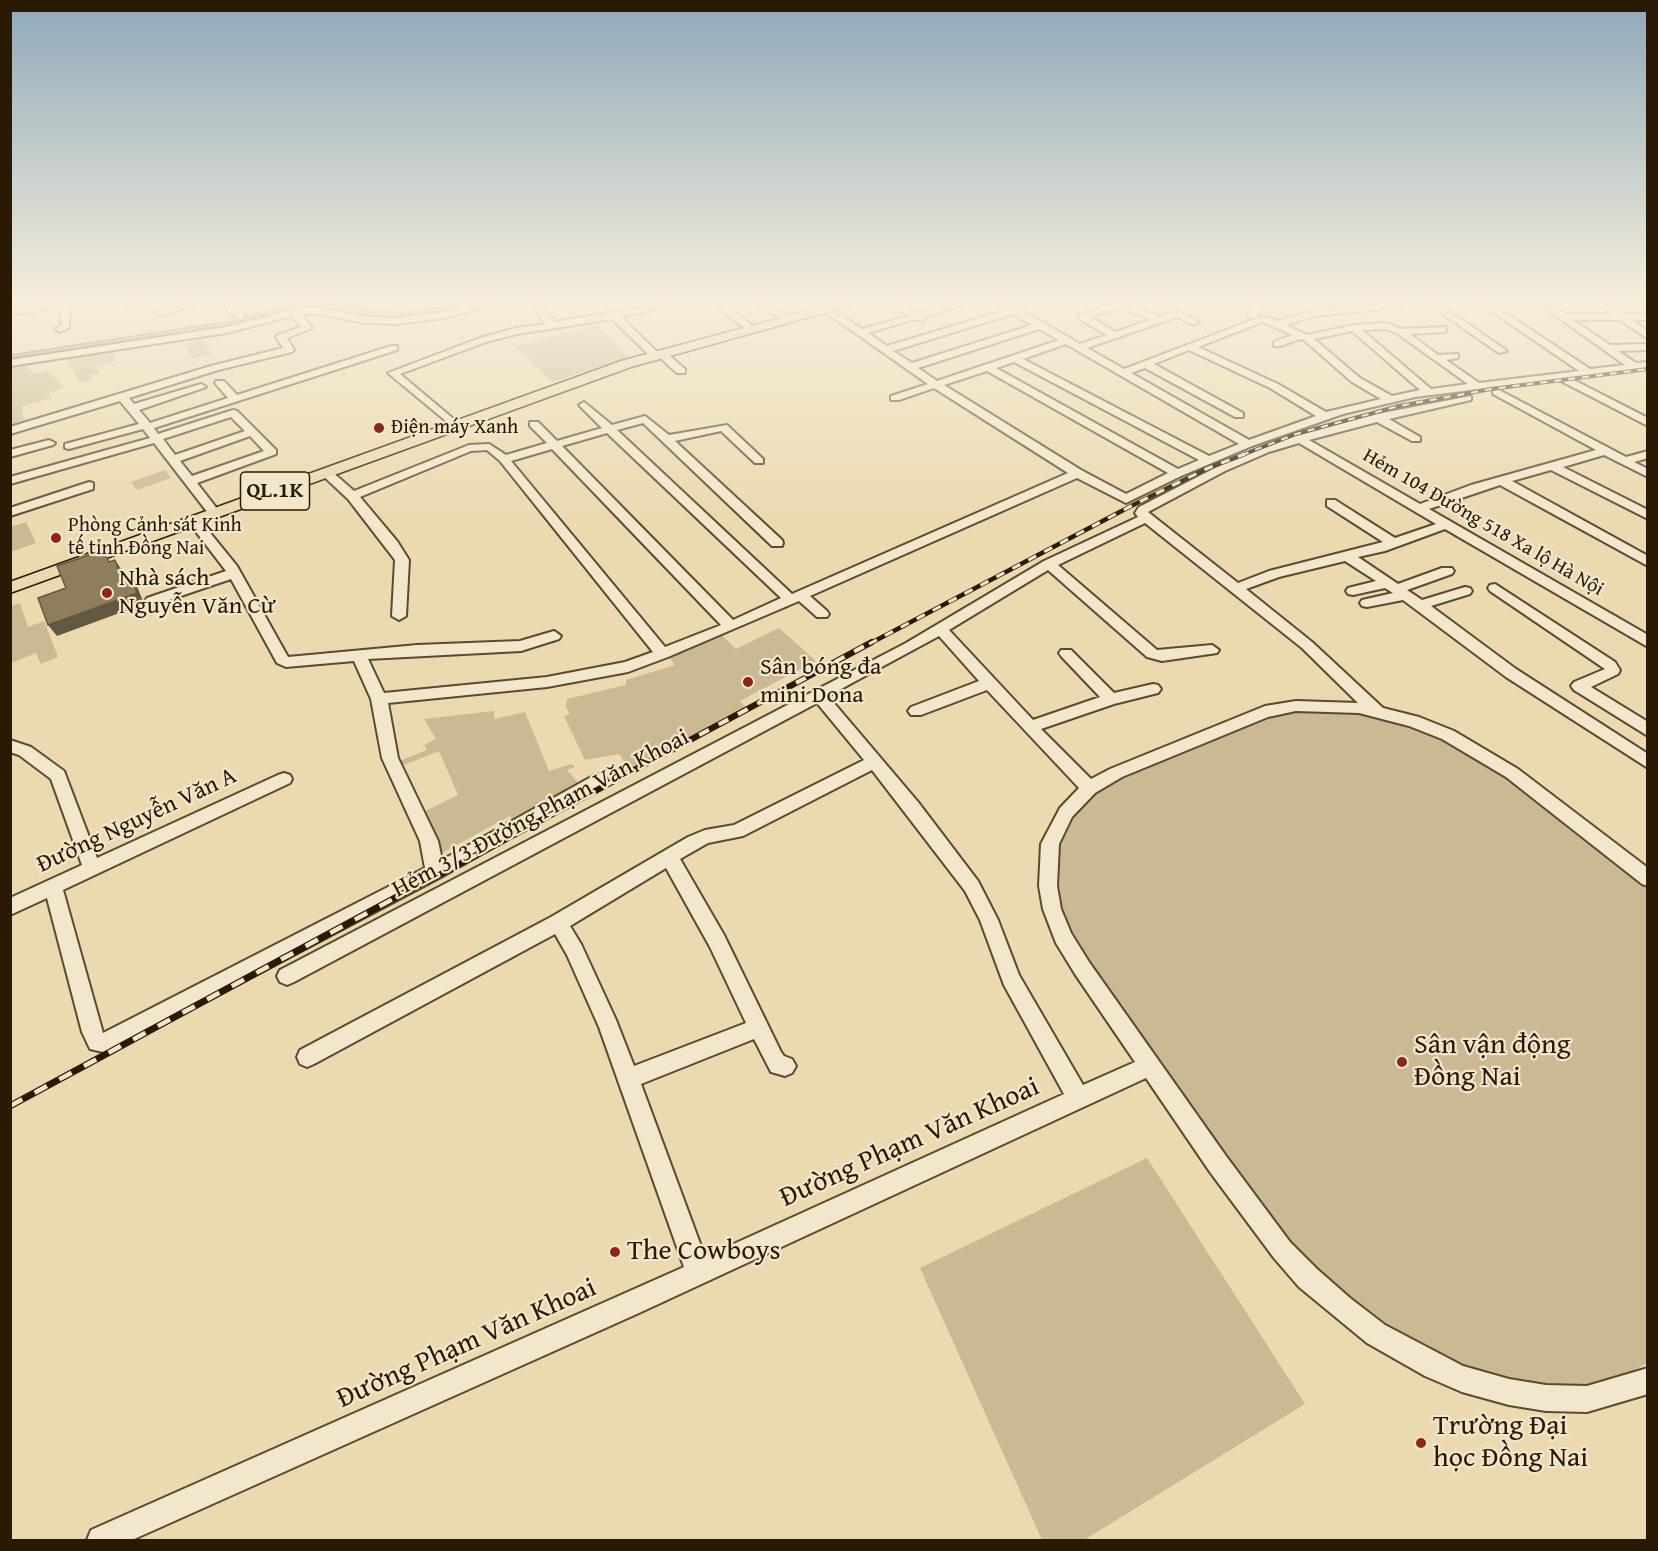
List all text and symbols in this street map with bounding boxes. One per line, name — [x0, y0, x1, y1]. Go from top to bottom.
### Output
place label: Điện máy Xanh — [391, 416, 518, 440]
marker: Điện máy Xanh — [372, 421, 386, 435]
street label: Hẻm 104 Đường 518 Xa lộ Hà Nội — [1358, 444, 1608, 602]
road number: QL.1K — [240, 472, 310, 510]
place label: Phòng Cảnh sát Kinh tế tỉnh Đồng Nai — [68, 514, 242, 561]
marker: Phòng Cảnh sát Kinh tế tỉnh Đồng Nai — [49, 531, 63, 545]
place label: Nhà sách Nguyễn Văn Cừ — [119, 565, 276, 621]
marker: Nhà sách Nguyễn Văn Cừ — [100, 586, 114, 600]
place label: Sân bóng đa mini Dona — [760, 654, 881, 710]
marker: Sân bóng đa mini Dona — [741, 675, 755, 689]
street label: Hẻm 3/3 Đường Phạm Văn Khoai — [388, 723, 694, 905]
street label: Đường Nguyễn Văn A — [33, 762, 241, 880]
place label: Sân vận động Đồng Nai — [1414, 1029, 1571, 1095]
marker: Sân vận động Đồng Nai — [1395, 1055, 1409, 1069]
street label: Đường Phạm Văn Khoai — [775, 1071, 1045, 1215]
place label: The Cowboys — [627, 1235, 781, 1269]
marker: The Cowboys — [608, 1245, 622, 1259]
street label: Đường Phạm Văn Khoai — [332, 1272, 602, 1416]
place label: Trường Đại học Đồng Nai — [1433, 1410, 1588, 1476]
marker: Trường Đại học Đồng Nai — [1414, 1436, 1428, 1450]

